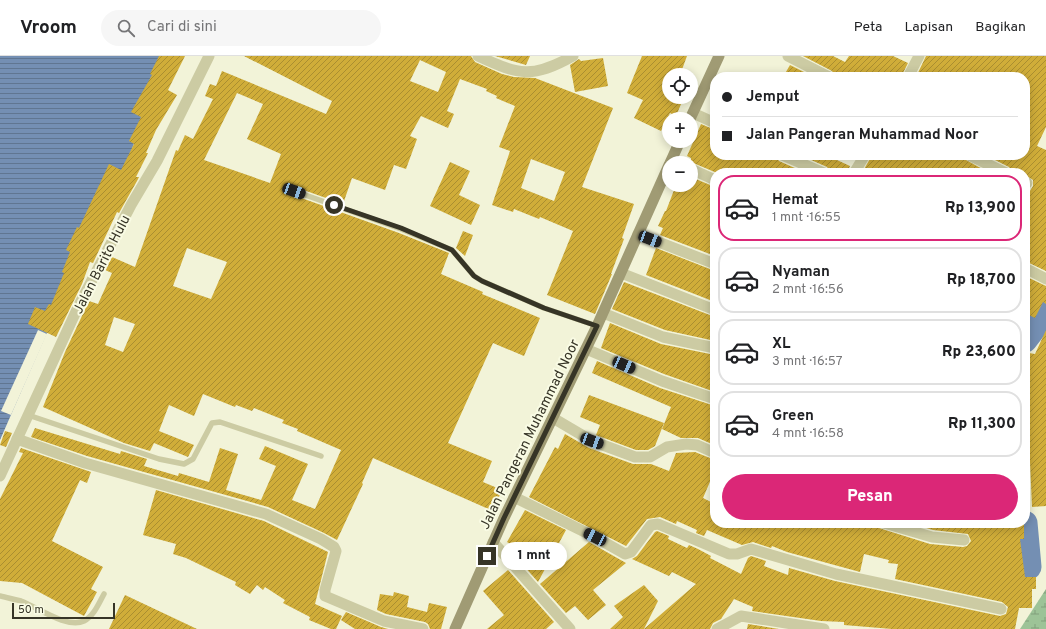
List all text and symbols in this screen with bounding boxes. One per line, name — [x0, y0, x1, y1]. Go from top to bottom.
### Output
search box — [101, 10, 381, 46]
text: Vroom — [20, 16, 77, 40]
icon: search — [115, 17, 137, 39]
text: Cari di sini — [147, 18, 217, 37]
text: Peta — [854, 19, 882, 36]
text: Lapisan — [904, 19, 953, 36]
text: Bagikan — [975, 19, 1026, 36]
map controls — [662, 68, 698, 192]
button: locate — [662, 68, 698, 104]
text: Jemput — [746, 88, 799, 107]
button: + — [662, 112, 698, 148]
text: Jalan Pangeran Muhammad Noor — [746, 126, 978, 145]
button: − — [662, 156, 698, 192]
car — [281, 181, 307, 201]
icon: car — [724, 190, 760, 226]
text: Hemat — [772, 191, 818, 210]
route start — [325, 196, 343, 214]
text: Rp 13,900 — [945, 199, 1016, 218]
text: 1 mnt · 16:55 — [772, 210, 841, 226]
street label: Jalan Barito Hulu — [70, 212, 135, 317]
car — [637, 229, 663, 249]
icon: car — [724, 262, 760, 298]
text: Nyaman — [772, 263, 830, 282]
text: Rp 18,700 — [947, 271, 1016, 290]
text: 2 mnt · 16:56 — [772, 282, 844, 298]
icon: car — [724, 334, 760, 370]
text: XL — [772, 335, 790, 354]
street label: Jalan Pangeran Muhammad Noor — [477, 336, 584, 533]
text: Rp 23,600 — [942, 343, 1016, 362]
text: 3 mnt · 16:57 — [772, 354, 842, 370]
car — [611, 355, 637, 375]
icon: car — [724, 406, 760, 442]
text: Green — [772, 407, 814, 426]
text: Rp 11,300 — [948, 415, 1016, 434]
text: 4 mnt · 16:58 — [772, 426, 844, 442]
car — [579, 431, 605, 451]
button: Pesan — [722, 474, 1018, 520]
car — [582, 526, 608, 548]
callout: 1 mnt — [501, 542, 567, 570]
route end — [478, 547, 496, 565]
text: 1 mnt — [518, 548, 550, 564]
scale bar — [12, 601, 115, 620]
text: 50 m — [18, 603, 44, 617]

